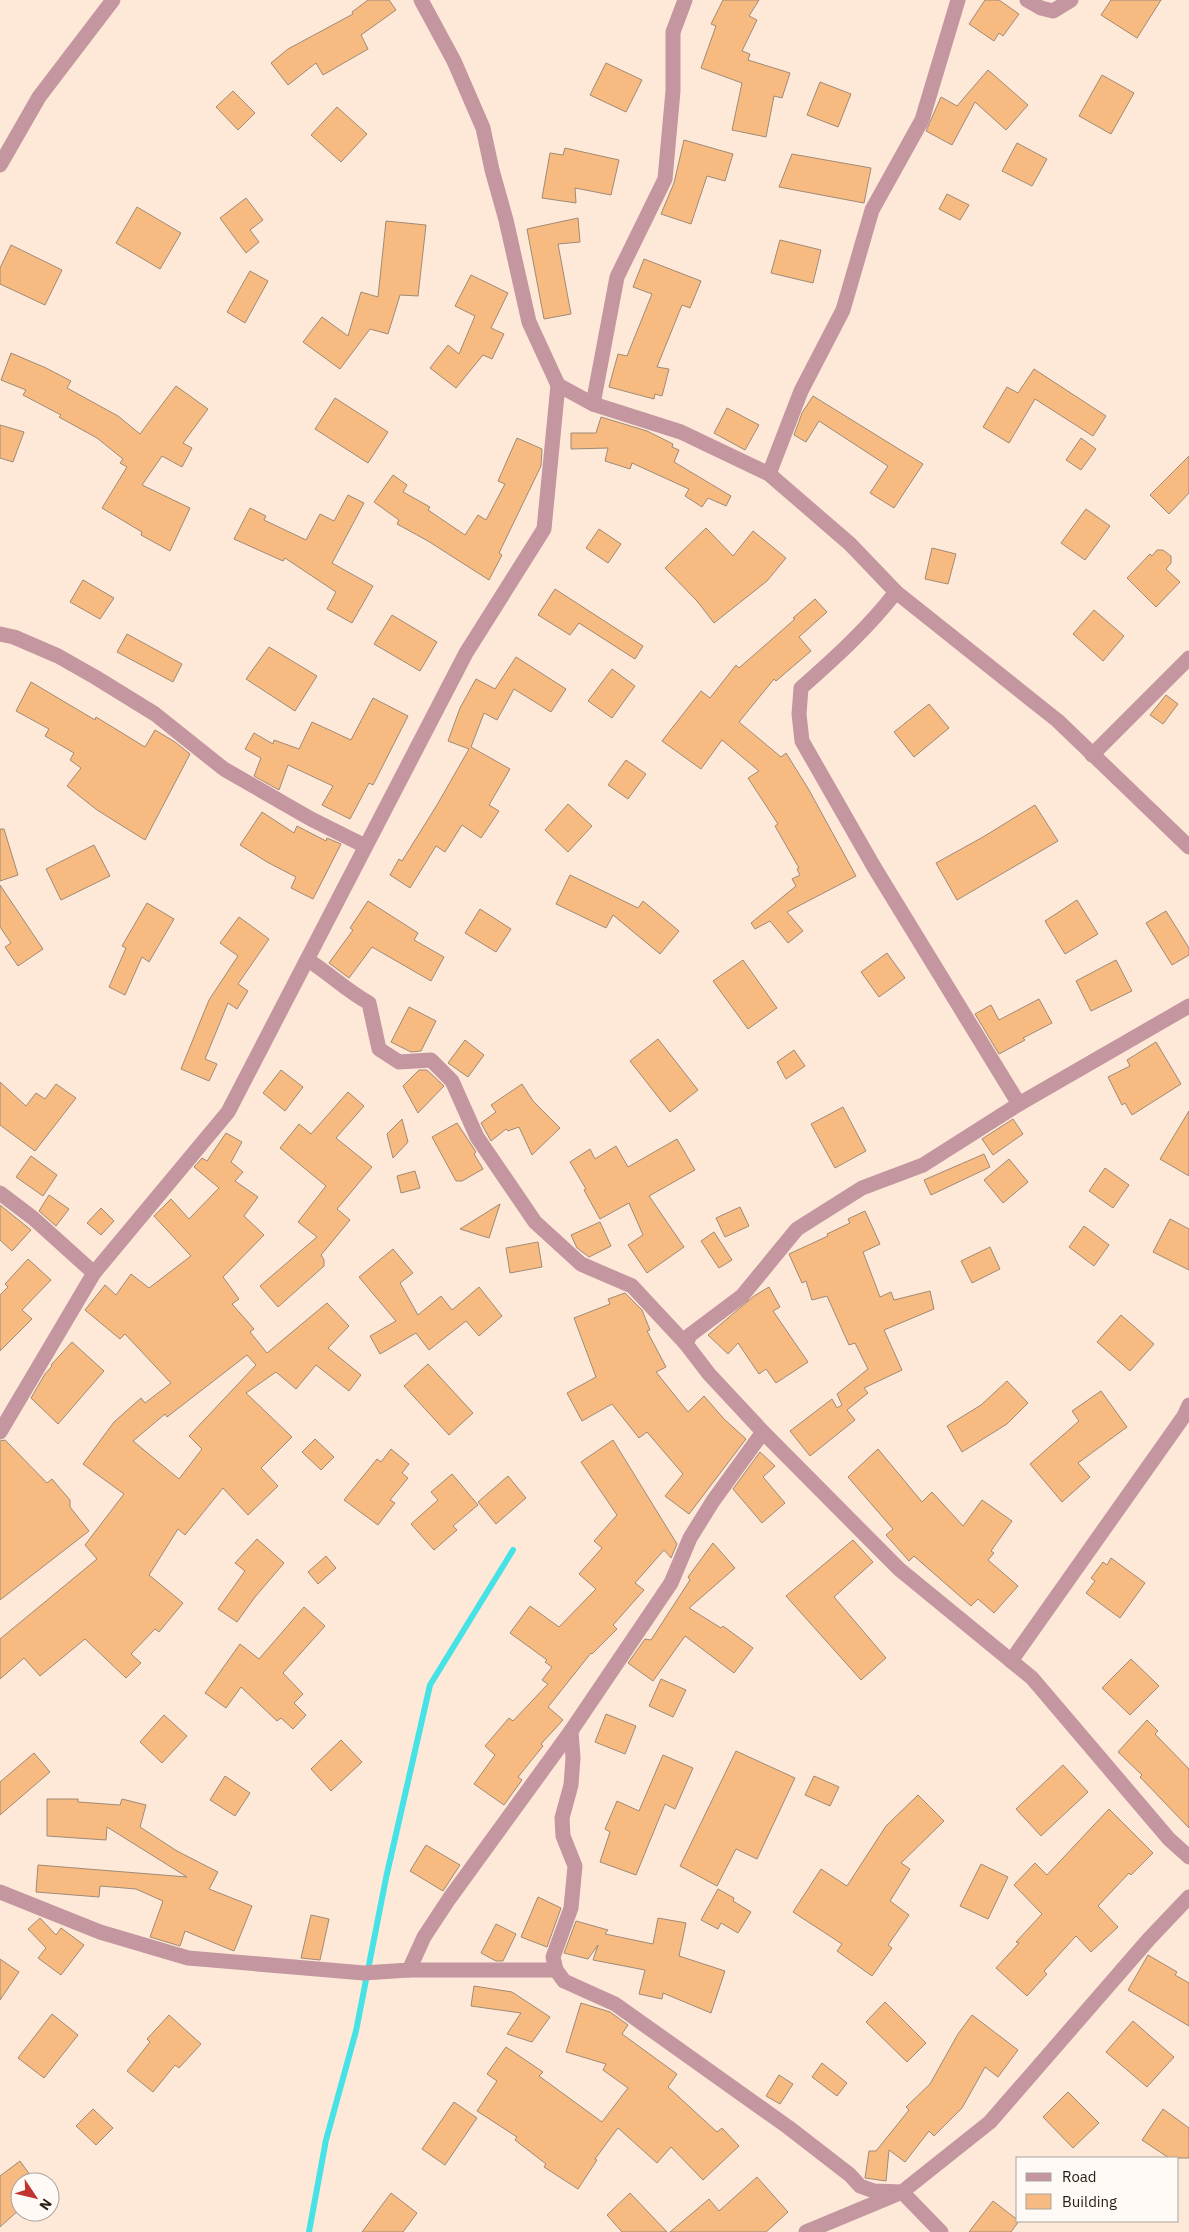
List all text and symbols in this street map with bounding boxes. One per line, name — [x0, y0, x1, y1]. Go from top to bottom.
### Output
legend — [1016, 2157, 1179, 2222]
text: Road — [1062, 2167, 1097, 2186]
north arrow — [10, 2172, 60, 2222]
text: Building — [1062, 2192, 1117, 2211]
text: N — [35, 2195, 56, 2214]

